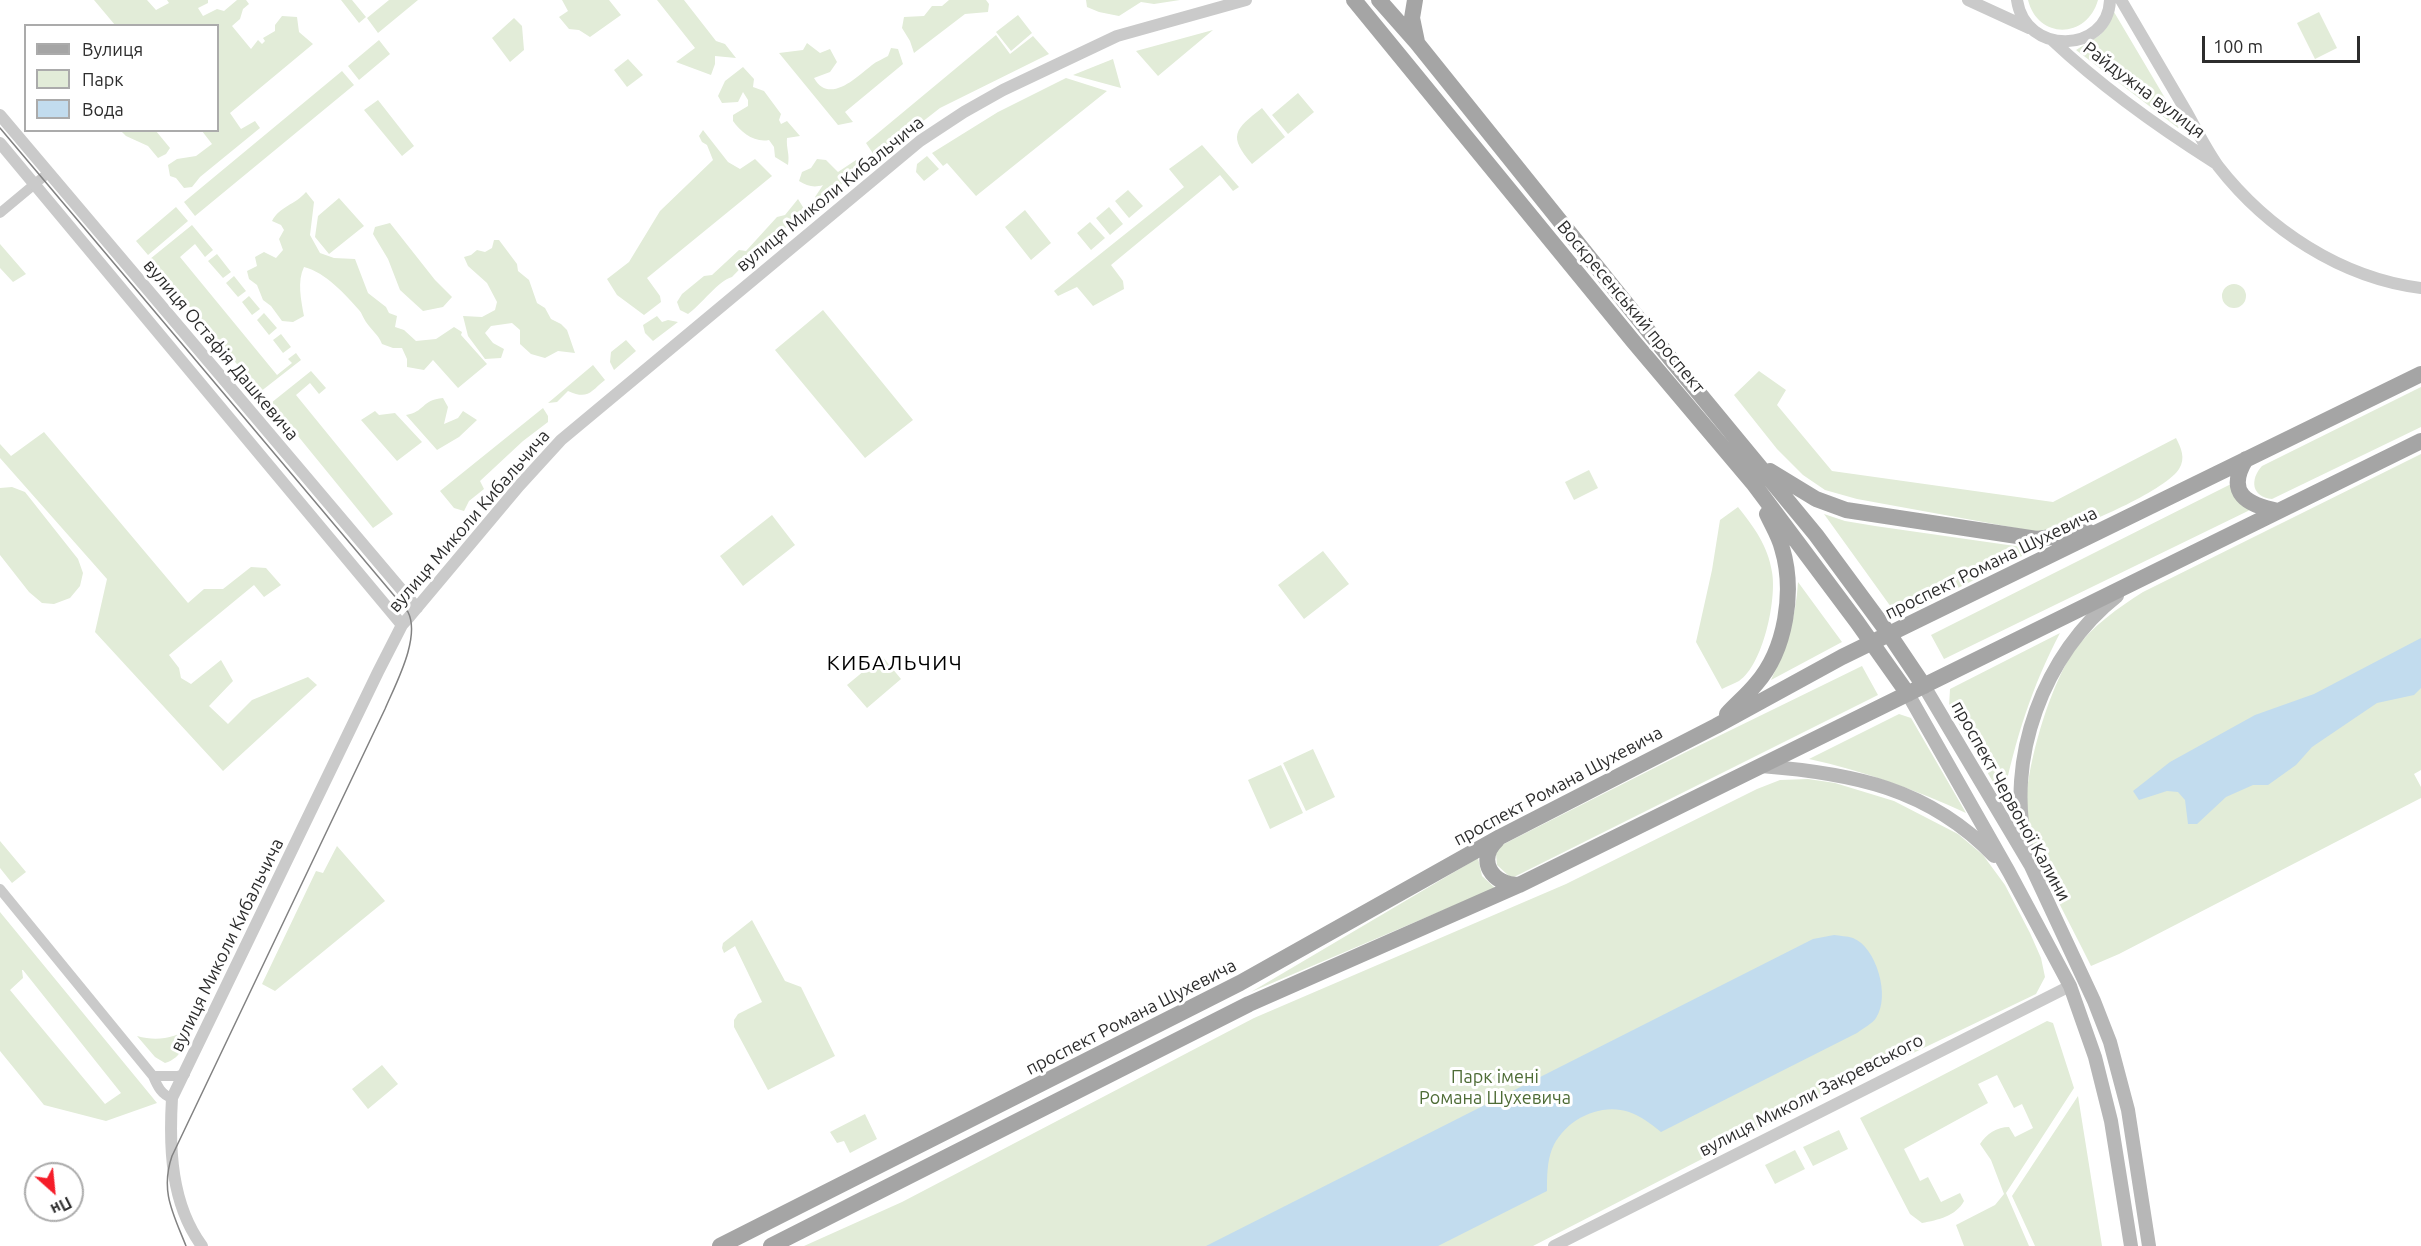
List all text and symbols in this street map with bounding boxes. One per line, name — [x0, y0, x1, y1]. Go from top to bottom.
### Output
legend — [24, 24, 219, 132]
scale bar — [2205, 24, 2362, 62]
text: 100 m — [2213, 36, 2263, 56]
street label: Райдужна вулиця — [2079, 37, 2209, 143]
text: Вулиця — [82, 39, 143, 59]
text: Парк — [82, 69, 123, 89]
text: Вода — [82, 99, 124, 119]
street label: вулиця Миколи Кибальчича — [732, 112, 928, 276]
street label: Воскресенський проспект — [1552, 216, 1710, 398]
street label: вулиця Остафія Дашкевича — [139, 255, 303, 445]
street label: вулиця Миколи Кибальчича — [384, 425, 554, 617]
street label: проспект Романа Шухевича — [1881, 502, 2101, 624]
district label: КИБАЛЬЧИЧ — [827, 650, 963, 676]
street label: проспект Червоної Калини — [1947, 697, 2075, 905]
street label: проспект Романа Шухевича — [1450, 722, 1666, 850]
street label: вулиця Миколи Кибальчича — [166, 835, 288, 1055]
street label: проспект Романа Шухевича — [1022, 954, 1240, 1080]
street label: вулиця Миколи Закревського — [1695, 1029, 1927, 1161]
park label: Парк імені Романа Шухевича — [1419, 1066, 1571, 1108]
north arrow — [24, 1162, 84, 1222]
text: Пн — [48, 1193, 75, 1219]

